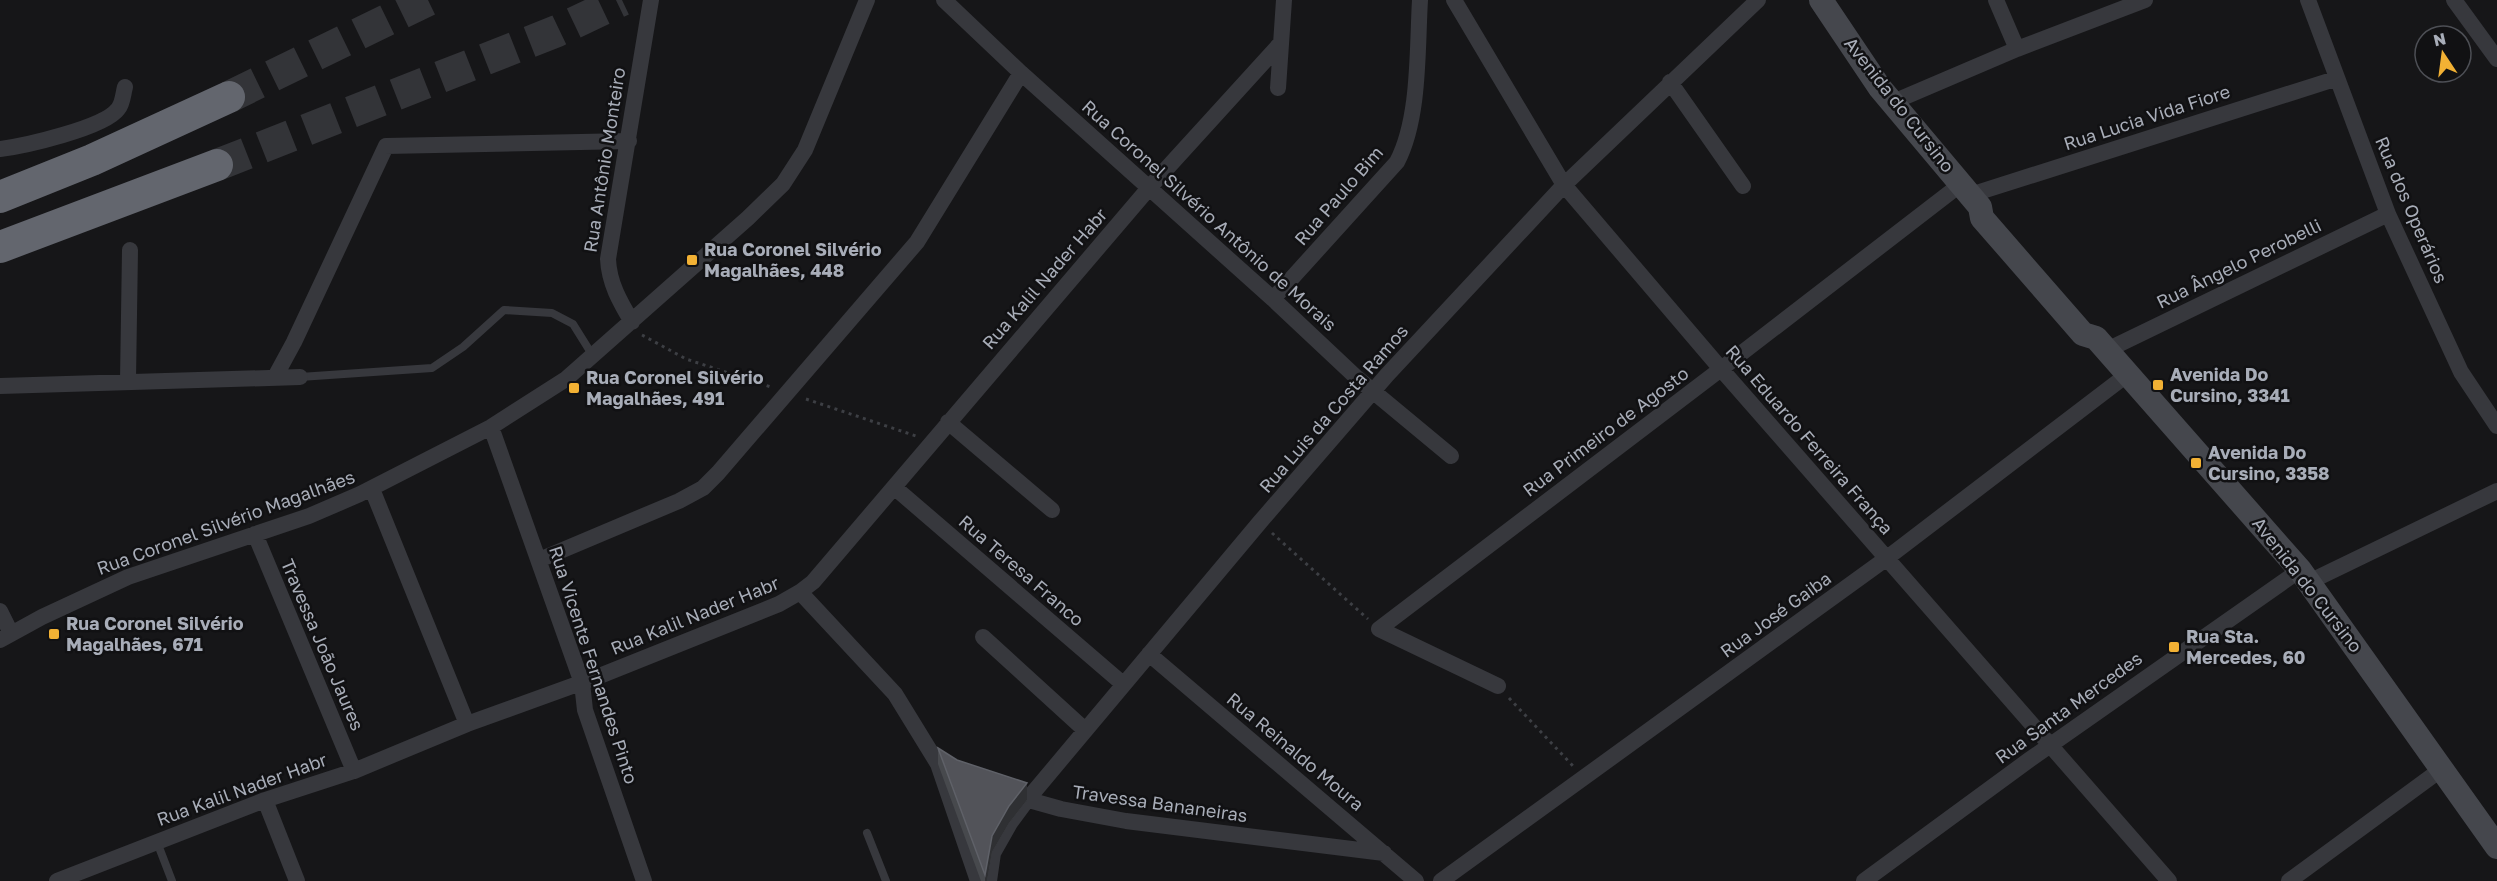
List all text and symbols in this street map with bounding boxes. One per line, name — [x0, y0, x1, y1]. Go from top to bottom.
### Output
north arrow — [2413, 24, 2473, 84]
text: N — [2431, 28, 2448, 50]
street label: Avenida do Cursino — [1840, 32, 1959, 176]
street label: Rua Antônio Monteiro — [579, 66, 629, 254]
street label: Rua Lucia Vida Fiore — [2061, 80, 2233, 154]
street label: Rua Coronel Silvério Antônio de Morais — [1078, 95, 1341, 335]
street label: Rua dos Operários — [2371, 133, 2453, 286]
street label: Rua Paulo Bim — [1289, 141, 1387, 249]
street label: Rua Kalil Nader Habr — [977, 203, 1111, 353]
street label: Rua Ângelo Perobelli — [2153, 214, 2325, 313]
place label: Rua Coronel Silvério Magalhães, 448 — [704, 238, 882, 281]
marker: Rua Coronel Silvério Magalhães, 448 — [685, 253, 699, 267]
street label: Rua Luis da Costa Ramos — [1254, 320, 1412, 497]
street label: Rua Eduardo Ferreira França — [1721, 340, 1898, 539]
street label: Rua Primeiro de Agosto — [1518, 362, 1693, 501]
place label: Avenida Do Cursino, 3341 — [2170, 363, 2290, 406]
place label: Rua Coronel Silvério Magalhães, 491 — [586, 366, 764, 409]
marker: Avenida Do Cursino, 3341 — [2151, 378, 2165, 392]
marker: Rua Coronel Silvério Magalhães, 491 — [567, 381, 581, 395]
place label: Avenida Do Cursino, 3358 — [2208, 441, 2330, 484]
marker: Avenida Do Cursino, 3358 — [2189, 456, 2203, 470]
street label: Rua Coronel Silvério Magalhães — [94, 465, 358, 579]
street label: Rua Teresa Franco — [955, 510, 1089, 630]
street label: Avenida do Cursino — [2248, 512, 2367, 656]
street label: Rua Vicente Fernandes Pinto — [545, 543, 643, 786]
street label: Travessa João Jaures — [277, 556, 369, 734]
street label: Rua José Gaiba — [1716, 567, 1835, 662]
street label: Rua Kalil Nader Habr — [607, 571, 782, 659]
place label: Rua Coronel Silvério Magalhães, 671 — [66, 612, 244, 655]
place label: Rua Sta. Mercedes, 60 — [2186, 625, 2306, 668]
marker: Rua Coronel Silvério Magalhães, 671 — [47, 627, 61, 641]
marker: Rua Sta. Mercedes, 60 — [2167, 640, 2181, 654]
street label: Rua Santa Mercedes — [1991, 647, 2146, 768]
street label: Rua Reinaldo Moura — [1223, 687, 1369, 815]
street label: Rua Kalil Nader Habr — [154, 748, 330, 830]
street label: Travessa Bananeiras — [1071, 780, 1249, 826]

